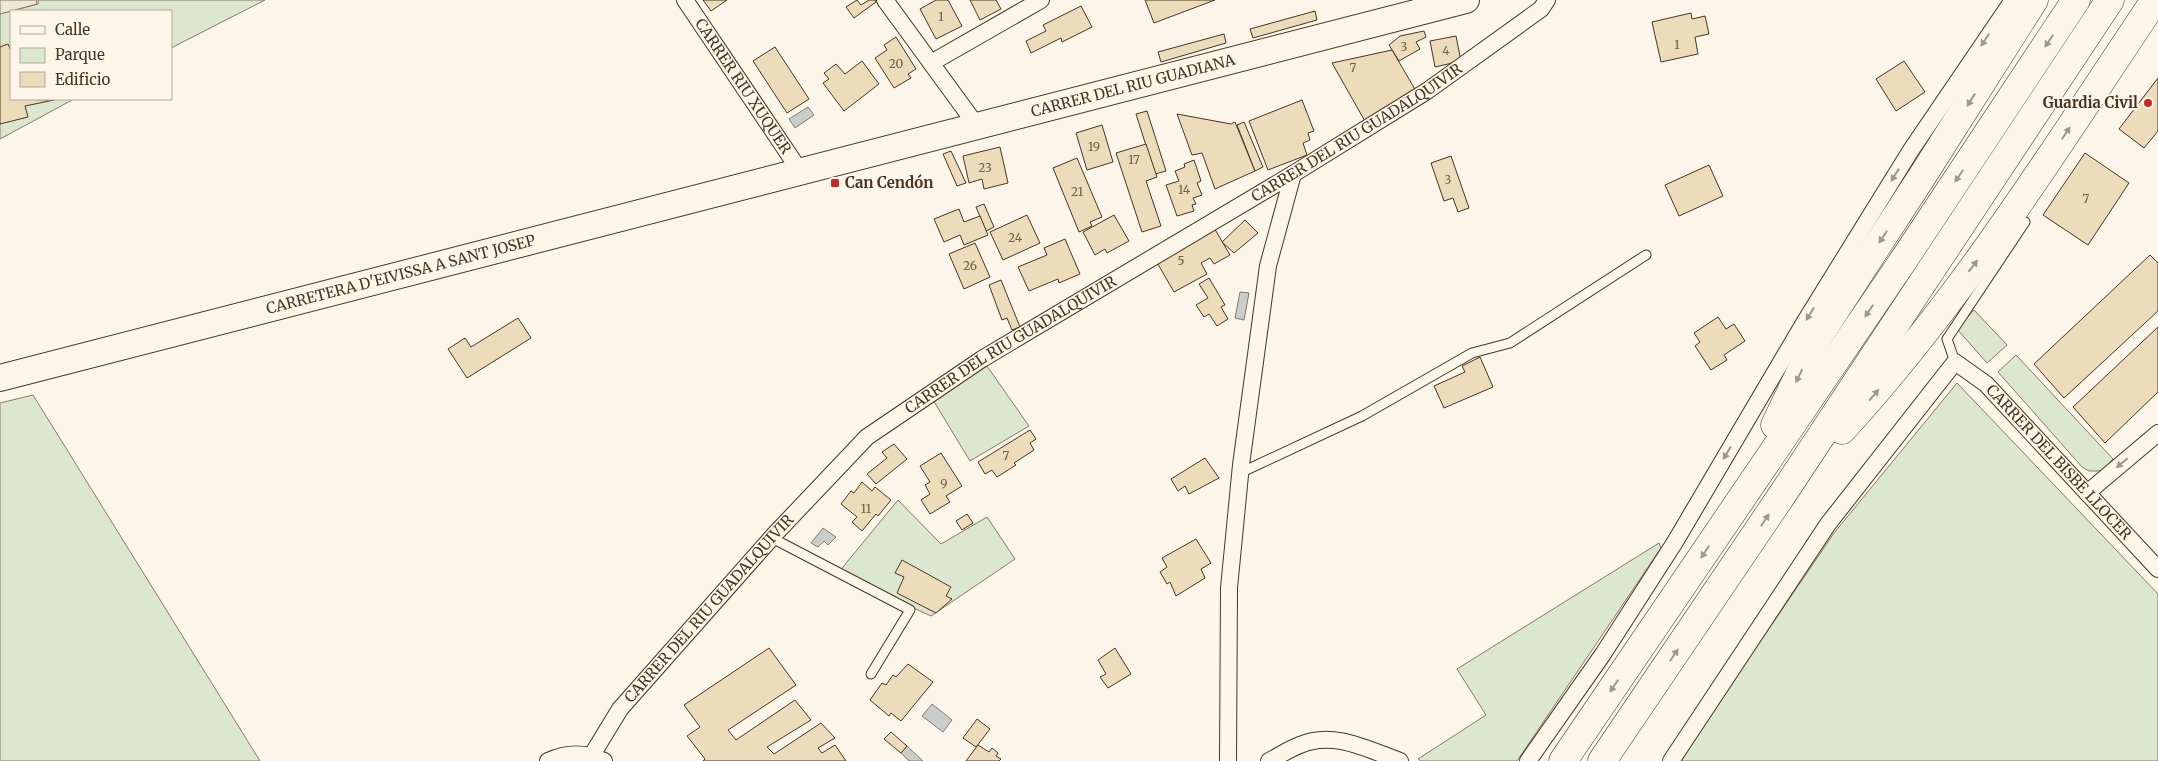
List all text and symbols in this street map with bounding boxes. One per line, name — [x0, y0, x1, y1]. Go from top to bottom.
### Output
house number: 1 — [938, 9, 944, 24]
legend — [10, 10, 172, 100]
street label: CARRER RIU XUQUER — [691, 15, 796, 158]
text: Calle — [55, 20, 90, 39]
one-way arrow — [1981, 33, 1990, 47]
one-way arrow — [2044, 34, 2054, 47]
house number: 1 — [1674, 37, 1680, 52]
house number: 3 — [1401, 39, 1408, 54]
house number: 4 — [1442, 43, 1450, 58]
text: Parque — [55, 45, 105, 64]
street label: CARRER DEL RIU GUADIANA — [1029, 50, 1237, 121]
house number: 20 — [889, 56, 904, 71]
street label: CARRER DEL RIU GUADALQUIVIR — [1247, 59, 1466, 206]
house number: 7 — [1350, 60, 1357, 75]
text: Edificio — [55, 70, 111, 89]
place label: Guardia Civil — [2043, 93, 2138, 112]
one-way arrow — [1966, 94, 1975, 107]
marker: Guardia Civil — [2142, 97, 2154, 109]
one-way arrow — [2061, 126, 2071, 139]
house number: 19 — [1088, 139, 1100, 154]
house number: 17 — [1128, 152, 1140, 167]
house number: 23 — [978, 160, 992, 175]
one-way arrow — [1890, 169, 1900, 182]
one-way arrow — [1954, 169, 1964, 183]
house number: 3 — [1445, 172, 1452, 187]
place label: Can Cendón — [845, 173, 933, 192]
marker: Can Cendón — [829, 177, 841, 189]
house number: 14 — [1178, 182, 1191, 197]
house number: 21 — [1071, 184, 1084, 199]
house number: 7 — [2083, 191, 2090, 206]
street label: CARRETERA D'EIVISSA A SANT JOSEP — [264, 230, 538, 318]
house number: 24 — [1008, 230, 1023, 245]
one-way arrow — [1878, 231, 1888, 244]
house number: 5 — [1177, 253, 1185, 268]
house number: 26 — [963, 258, 977, 273]
one-way arrow — [1968, 260, 1979, 273]
street label: CARRER DEL RIU GUADALQUIVIR — [901, 271, 1120, 418]
one-way arrow — [1864, 304, 1874, 318]
one-way arrow — [1805, 307, 1814, 320]
one-way arrow — [1794, 369, 1802, 383]
street label: CARRER DEL BISBE LLOCER — [1982, 380, 2136, 544]
one-way arrow — [1868, 389, 1880, 401]
one-way arrow — [1723, 446, 1731, 461]
house number: 7 — [1003, 448, 1010, 463]
one-way arrow — [2117, 457, 2129, 469]
house number: 9 — [940, 476, 948, 491]
house number: 11 — [861, 501, 872, 516]
street label: CARRER DEL RIU GUADALQUIVIR — [620, 510, 798, 707]
one-way arrow — [1760, 513, 1770, 527]
one-way arrow — [1700, 545, 1710, 558]
one-way arrow — [1669, 648, 1679, 661]
one-way arrow — [1609, 679, 1619, 693]

